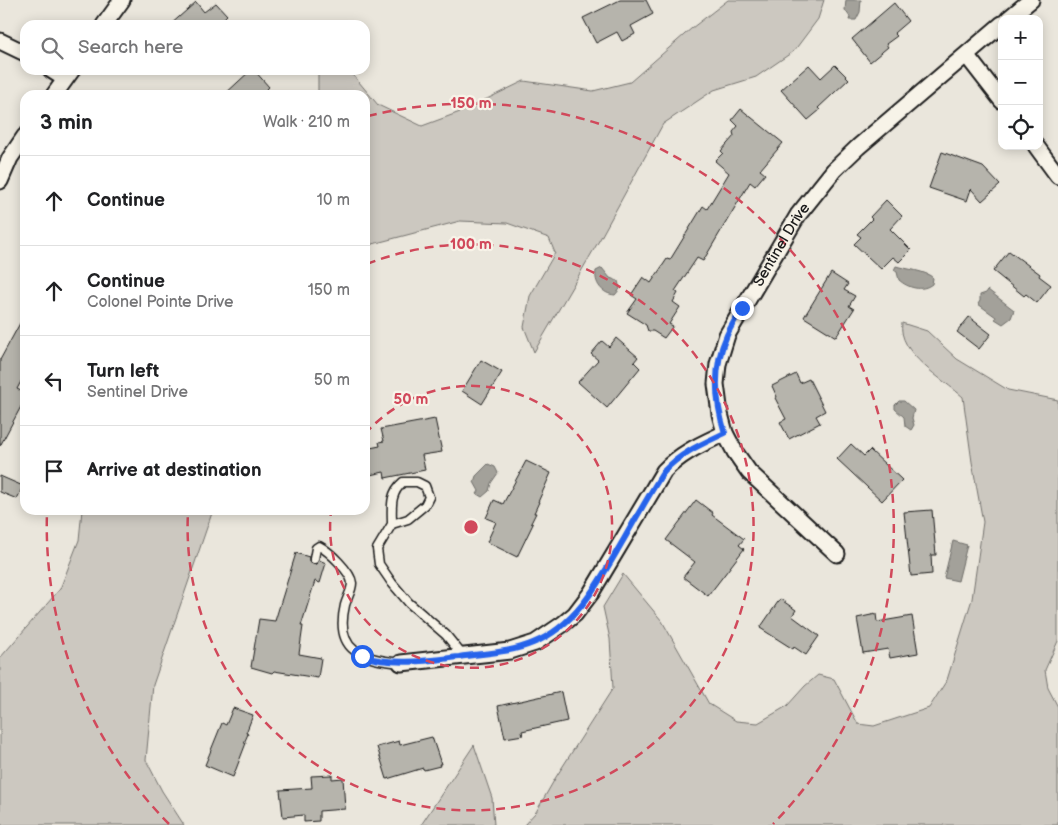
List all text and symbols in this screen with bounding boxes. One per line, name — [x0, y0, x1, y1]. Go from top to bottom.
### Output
map controls — [998, 15, 1043, 150]
button: + — [998, 15, 1043, 60]
search box — [20, 20, 370, 75]
icon: search — [38, 34, 66, 62]
text: Search here — [78, 36, 183, 59]
button: − — [998, 60, 1043, 105]
text: 150 m — [450, 94, 492, 113]
button: locate — [998, 105, 1043, 150]
text: 3 min — [40, 110, 93, 135]
text: Walk · 210 m — [263, 113, 350, 132]
icon: ahead — [40, 187, 68, 215]
text: Continue — [87, 189, 165, 212]
text: 10 m — [317, 191, 350, 210]
street label: Sentinel Drive — [749, 199, 814, 290]
text: 100 m — [450, 235, 492, 254]
text: Continue — [87, 270, 165, 293]
icon: ahead — [40, 277, 68, 305]
text: 150 m — [308, 281, 350, 300]
text: Colonel Pointe Drive — [87, 293, 234, 312]
route end — [731, 297, 754, 320]
text: Turn left — [87, 360, 159, 383]
icon: left — [40, 367, 68, 395]
text: 50 m — [314, 371, 350, 390]
text: Sentinel Drive — [87, 383, 188, 402]
text: 50 m — [394, 390, 429, 409]
icon: arrive — [40, 457, 68, 485]
text: Arrive at destination — [87, 459, 262, 482]
centre of rings — [462, 518, 480, 536]
route start — [351, 645, 374, 668]

